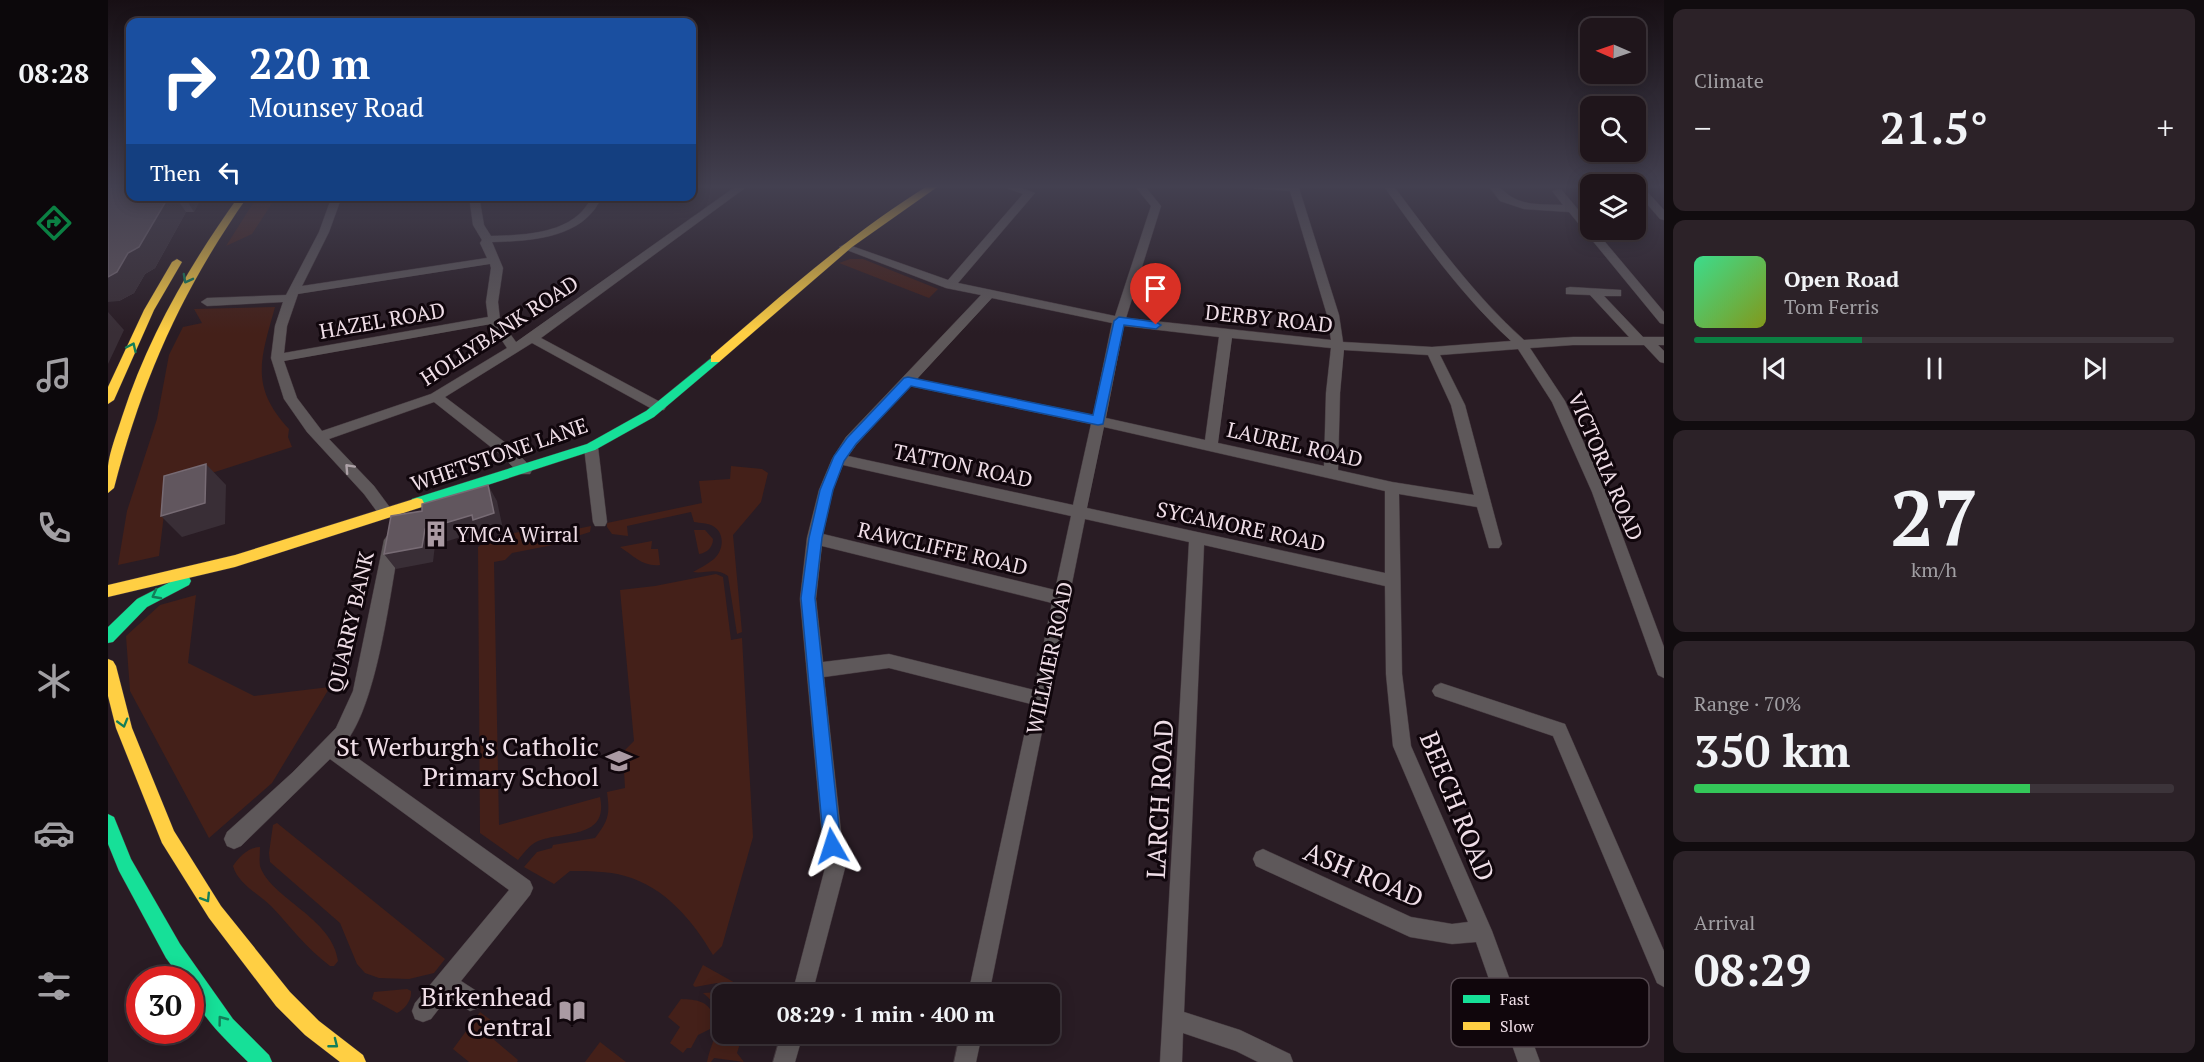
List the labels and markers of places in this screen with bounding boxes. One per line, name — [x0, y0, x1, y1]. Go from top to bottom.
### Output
pin — [1130, 263, 1181, 325]
building icon: YMCA Wirral — [421, 519, 451, 549]
place label: YMCA Wirral — [456, 520, 579, 548]
place label: St Werburgh's Catholic Primary School — [336, 729, 599, 793]
school or university icon: St Werburgh's Catholic Primary School — [604, 746, 634, 776]
place label: Birkenhead Central — [421, 979, 552, 1043]
library icon: Birkenhead Central — [557, 996, 587, 1026]

